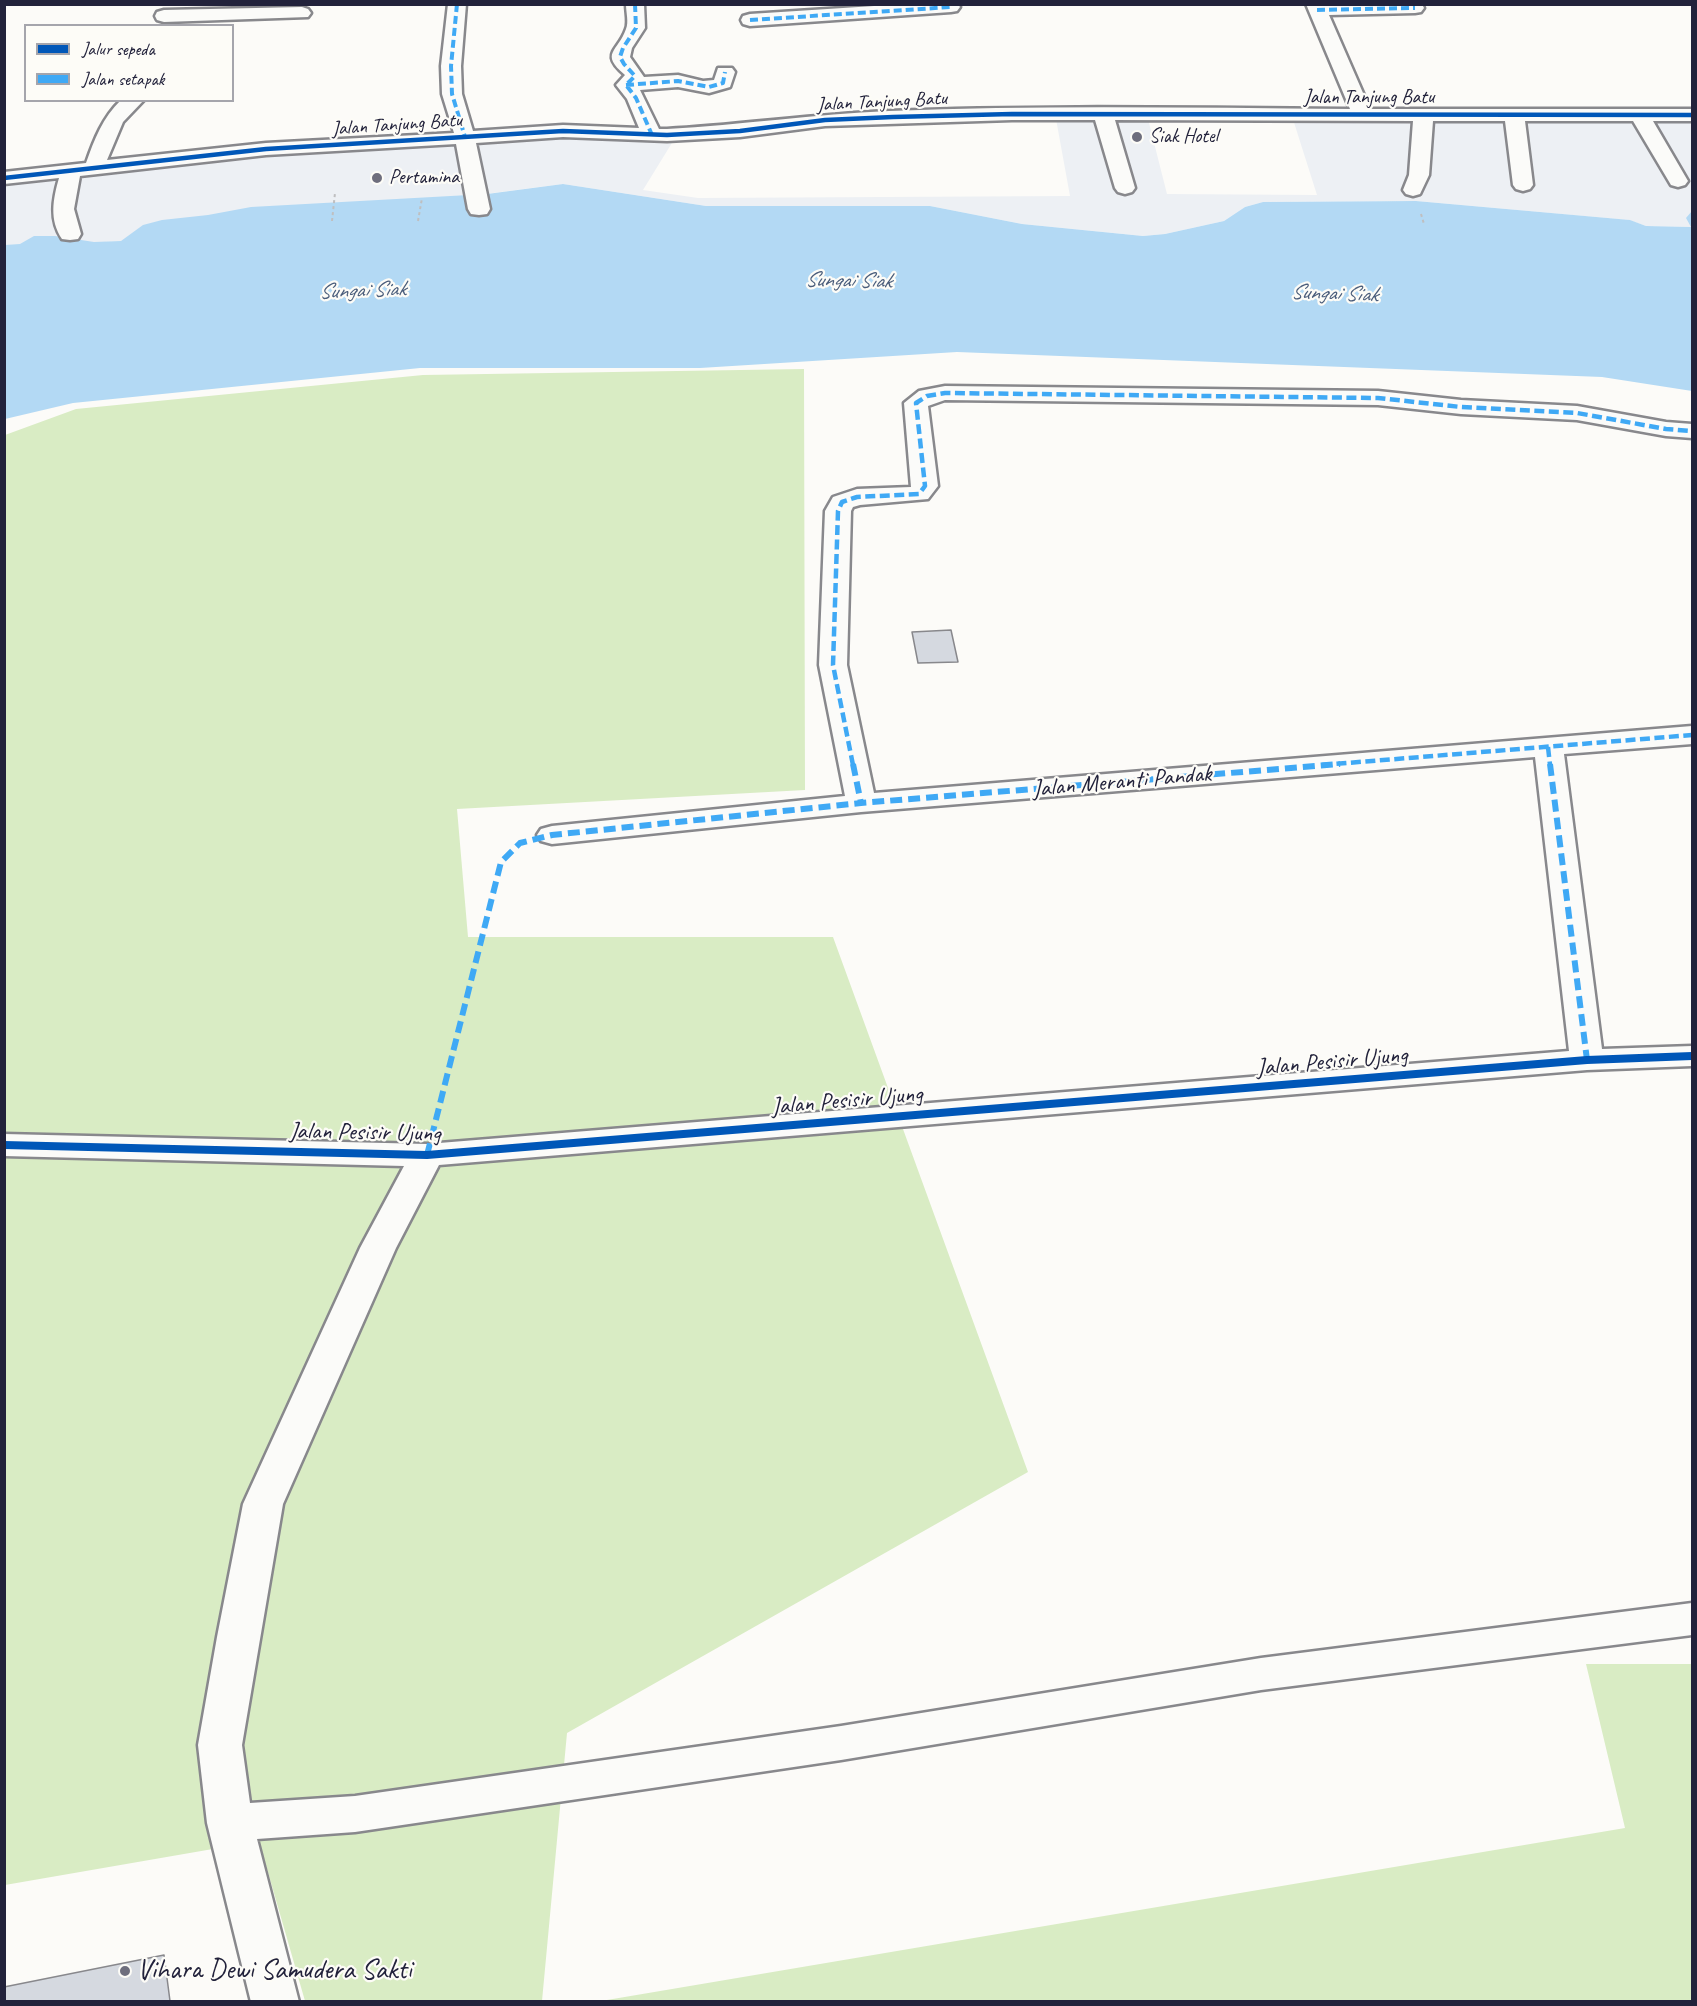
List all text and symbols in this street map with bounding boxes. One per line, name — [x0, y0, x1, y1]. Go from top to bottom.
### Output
legend — [24, 24, 234, 102]
text: Jalur sepeda — [82, 38, 155, 60]
text: Jalan setapak — [82, 68, 164, 90]
street label: Jalan Tanjung Batu — [1304, 86, 1434, 110]
street label: Jalan Tanjung Batu — [816, 87, 948, 117]
street label: Jalan Tanjung Batu — [331, 108, 463, 142]
place label: Siak Hotel — [1149, 125, 1218, 149]
marker: Siak Hotel — [1130, 130, 1144, 144]
place label: Pertamina — [389, 166, 459, 190]
marker: Pertamina — [370, 171, 384, 185]
water label: Sungai Siak — [805, 267, 891, 295]
water label: Sungai Siak — [318, 276, 406, 306]
water label: Sungai Siak — [1290, 279, 1378, 309]
street label: Jalan Meranti Pandak — [1031, 760, 1213, 804]
street label: Jalan Pesisir Ujung — [1255, 1041, 1409, 1083]
street label: Jalan Pesisir Ujung — [770, 1080, 924, 1122]
street label: Jalan Pesisir Ujung — [289, 1117, 441, 1149]
place label: Vihara Dewi Samudera Sakti — [137, 1954, 412, 1988]
marker: Vihara Dewi Samudera Sakti — [118, 1964, 132, 1978]

